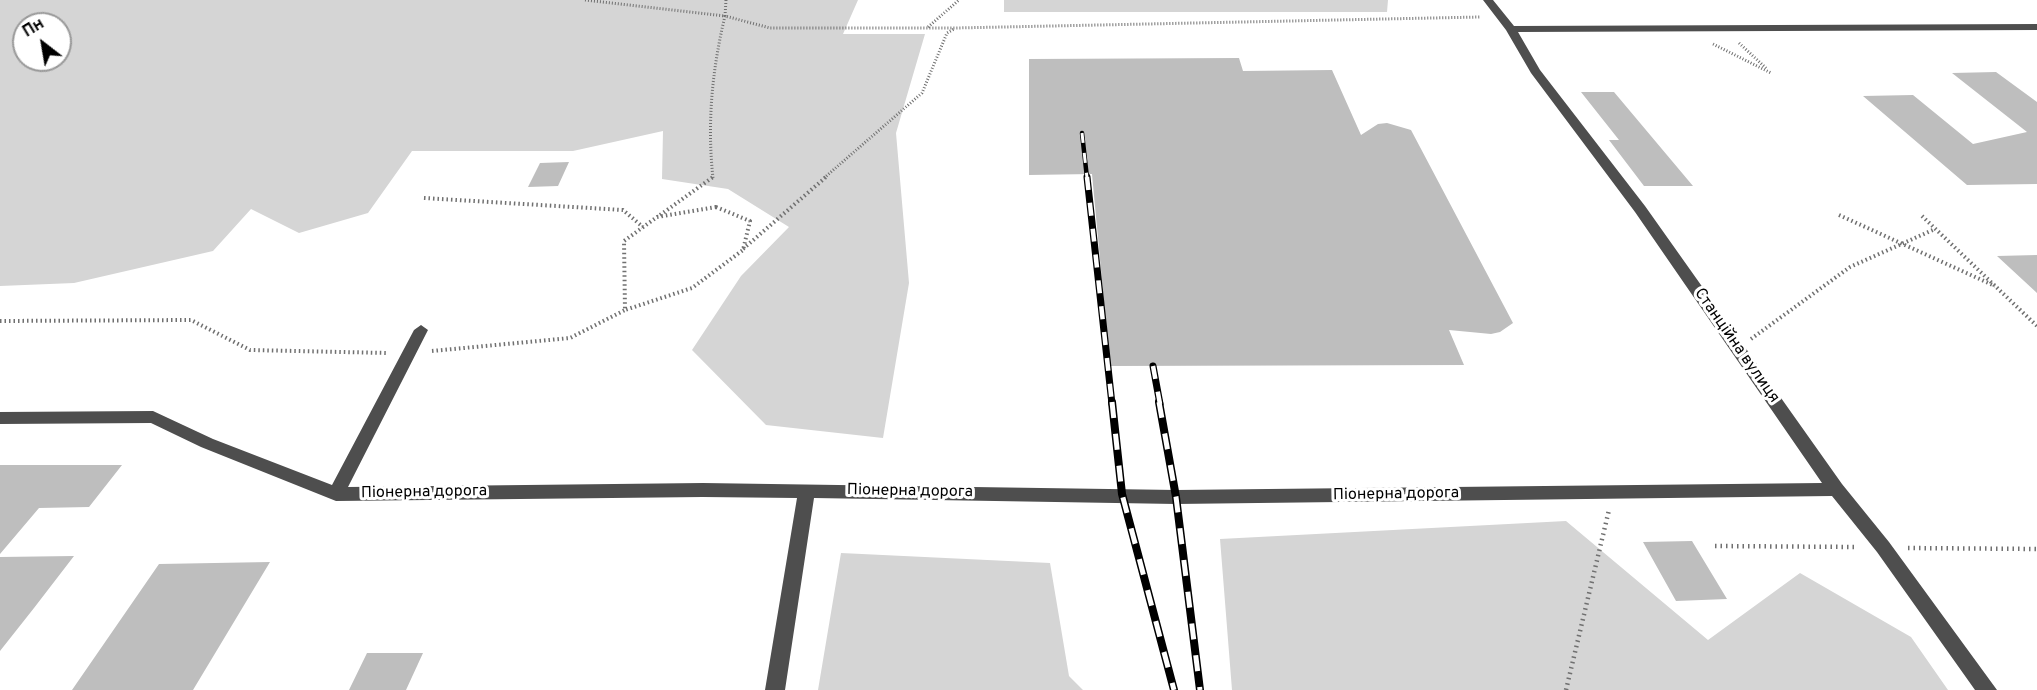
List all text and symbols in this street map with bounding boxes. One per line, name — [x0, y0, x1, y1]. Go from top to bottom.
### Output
north arrow — [12, 12, 72, 72]
text: Пн — [19, 14, 48, 42]
street label: Станційна вулиця — [1689, 285, 1783, 407]
street label: Піонерна дорога — [847, 481, 973, 503]
street label: Піонерна дорога — [361, 482, 487, 504]
street label: Піонерна дорога — [1333, 484, 1459, 506]

